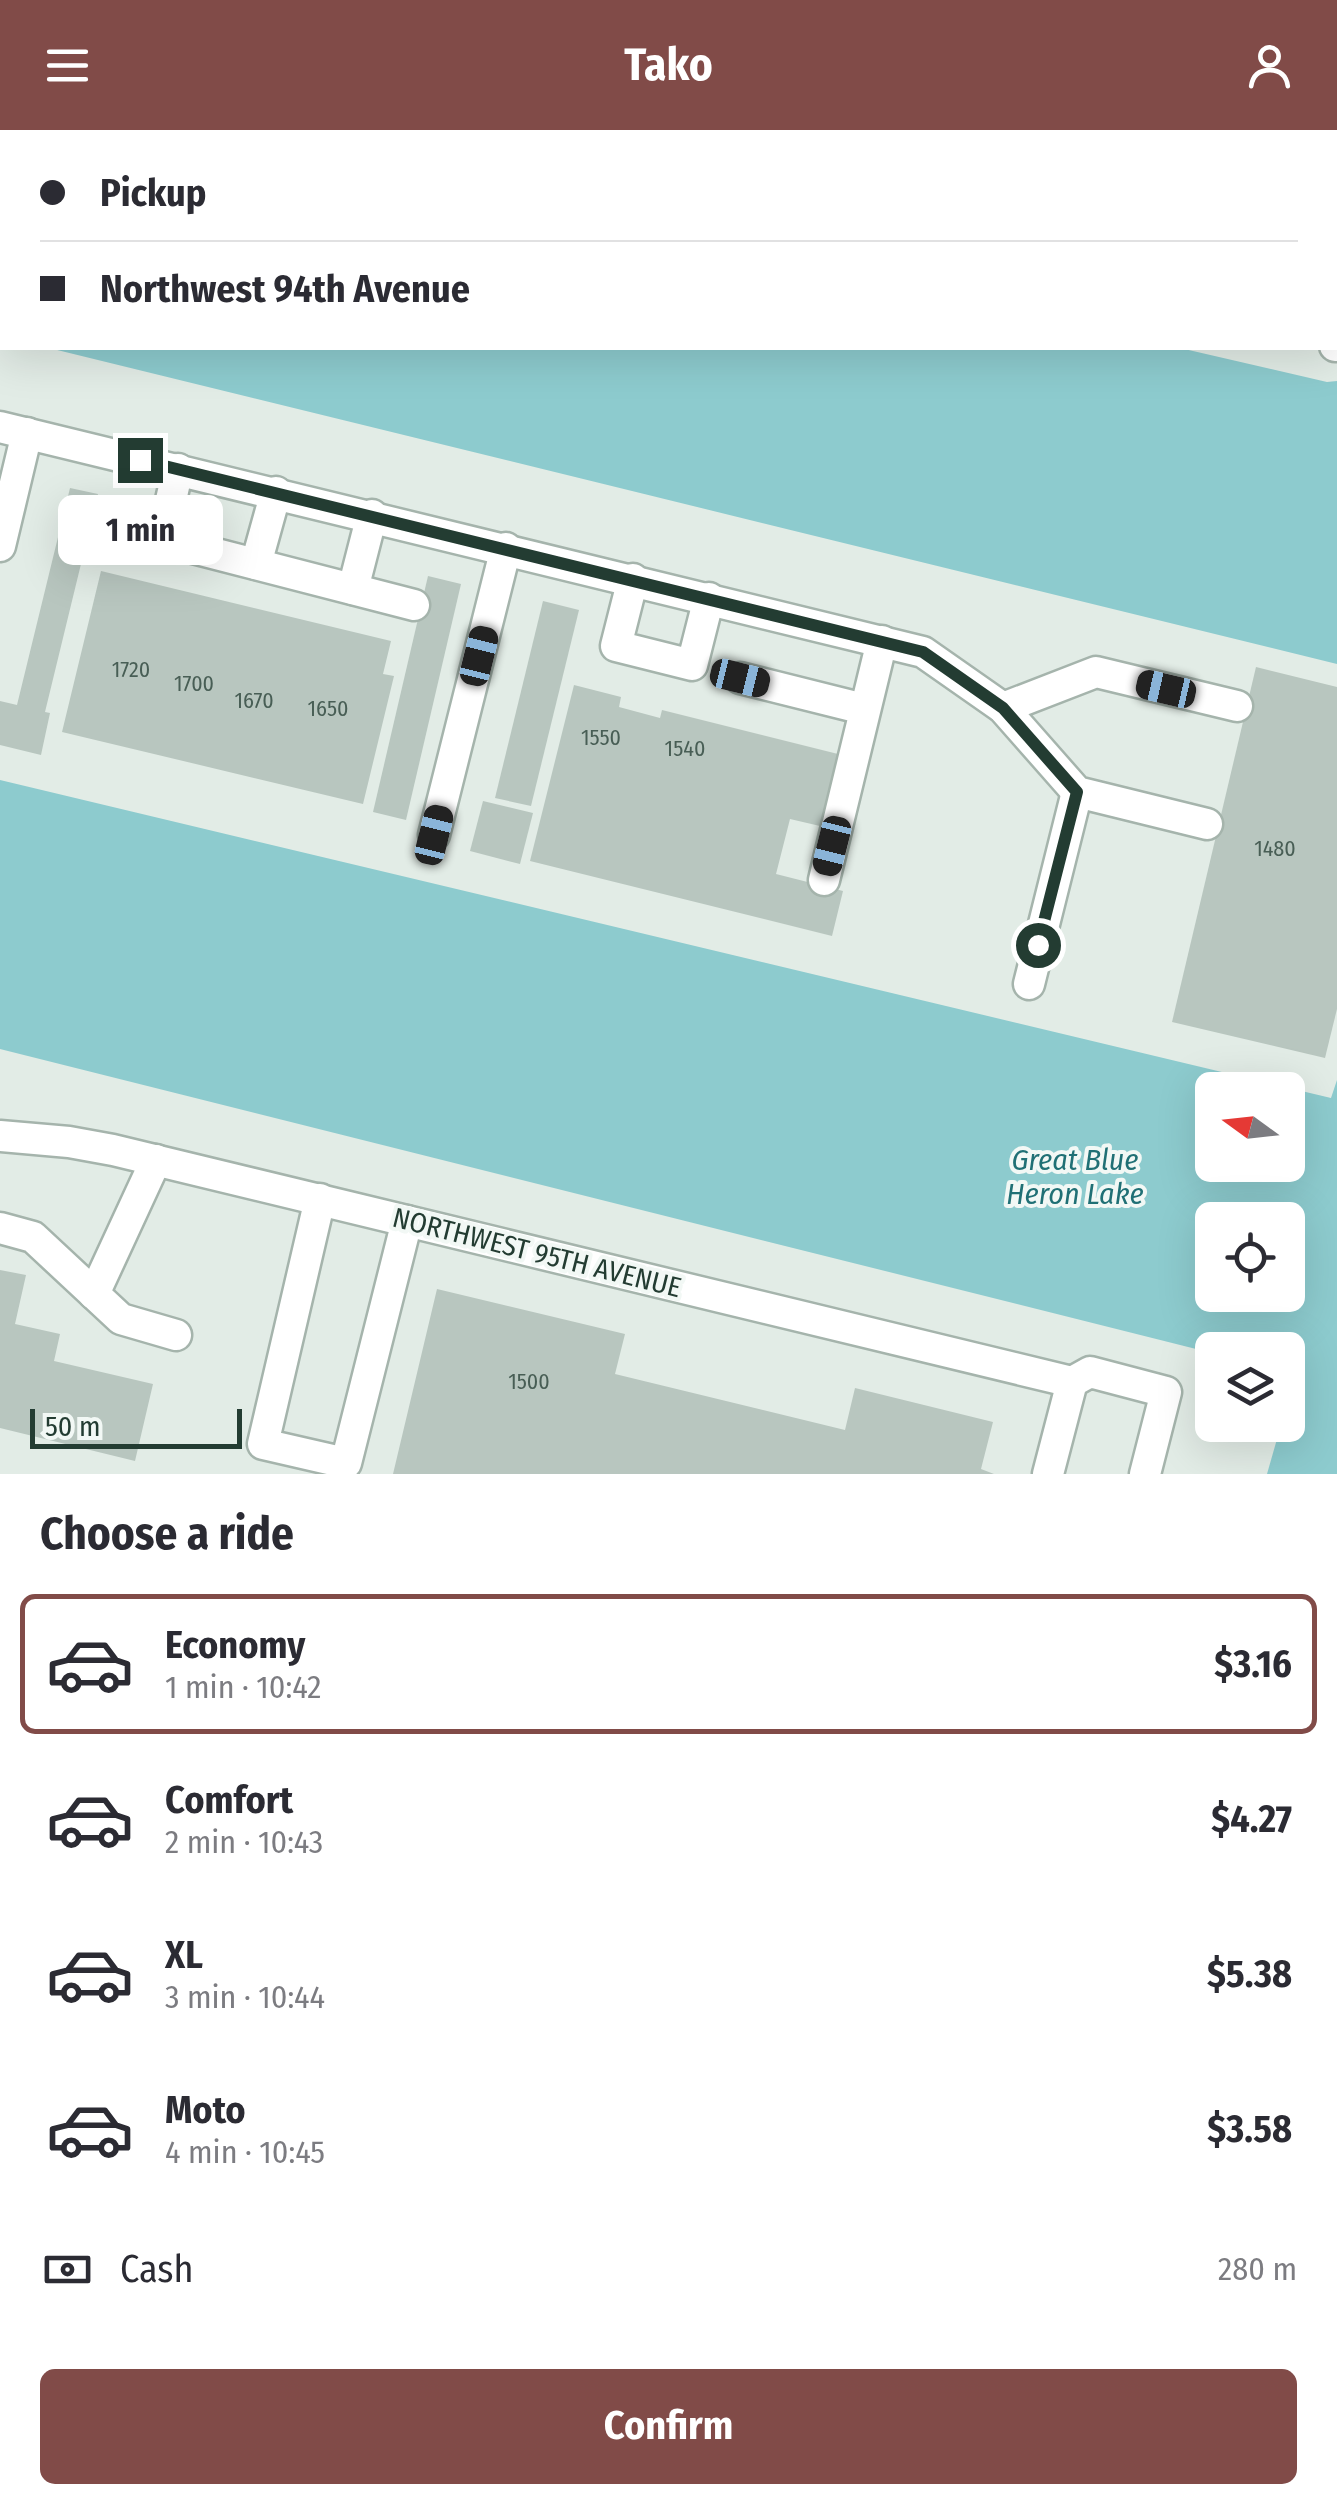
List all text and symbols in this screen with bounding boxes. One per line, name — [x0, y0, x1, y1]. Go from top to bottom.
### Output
icon: menu — [40, 38, 95, 93]
text: Tako — [624, 38, 713, 92]
icon: person — [1242, 38, 1297, 93]
text: Pickup — [100, 170, 206, 216]
text: Northwest 94th Avenue — [100, 266, 470, 312]
route end — [118, 438, 163, 483]
callout: 1 min — [58, 495, 222, 565]
text: 1 min — [106, 511, 175, 549]
car — [457, 623, 501, 689]
house number: 1720 — [112, 656, 150, 683]
car — [707, 656, 773, 700]
car — [1133, 668, 1199, 710]
house number: 1700 — [174, 670, 214, 697]
house number: 1670 — [234, 687, 274, 714]
house number: 1650 — [308, 695, 348, 722]
house number: 1550 — [581, 724, 621, 751]
house number: 1540 — [665, 735, 705, 762]
car — [412, 802, 456, 868]
car — [810, 813, 854, 879]
house number: 1480 — [1254, 835, 1296, 862]
route start — [1016, 923, 1061, 968]
north arrow — [1195, 1072, 1305, 1182]
map controls — [1195, 1072, 1305, 1442]
water label: Great Blue Heron Lake — [1006, 1142, 1144, 1212]
street label: NORTHWEST 95TH AVENUE — [389, 1201, 684, 1304]
button: locate — [1195, 1202, 1305, 1312]
button: layers — [1195, 1332, 1305, 1442]
house number: 1500 — [508, 1368, 550, 1395]
scale bar — [30, 1404, 242, 1448]
text: 50 m — [45, 1410, 101, 1443]
text: Choose a ride — [40, 1507, 294, 1561]
icon: car — [45, 1619, 135, 1709]
text: Economy — [165, 1622, 305, 1668]
text: $3.16 — [1214, 1641, 1292, 1687]
text: 1 min · 10:42 — [165, 1668, 321, 1706]
icon: car — [45, 1774, 135, 1864]
text: Comfort — [165, 1777, 293, 1823]
text: $4.27 — [1211, 1796, 1292, 1842]
text: 2 min · 10:43 — [165, 1823, 323, 1861]
icon: car — [45, 1929, 135, 2019]
text: XL — [165, 1932, 203, 1978]
text: $5.38 — [1207, 1951, 1292, 1997]
text: 3 min · 10:44 — [165, 1978, 325, 2016]
icon: car — [45, 2084, 135, 2174]
text: Moto — [165, 2087, 246, 2133]
text: $3.58 — [1207, 2106, 1292, 2152]
text: 4 min · 10:45 — [165, 2133, 325, 2171]
icon: cash — [40, 2242, 95, 2297]
text: Cash — [120, 2246, 194, 2292]
text: 280 m — [1218, 2250, 1297, 2288]
button: Confirm — [40, 2369, 1297, 2484]

